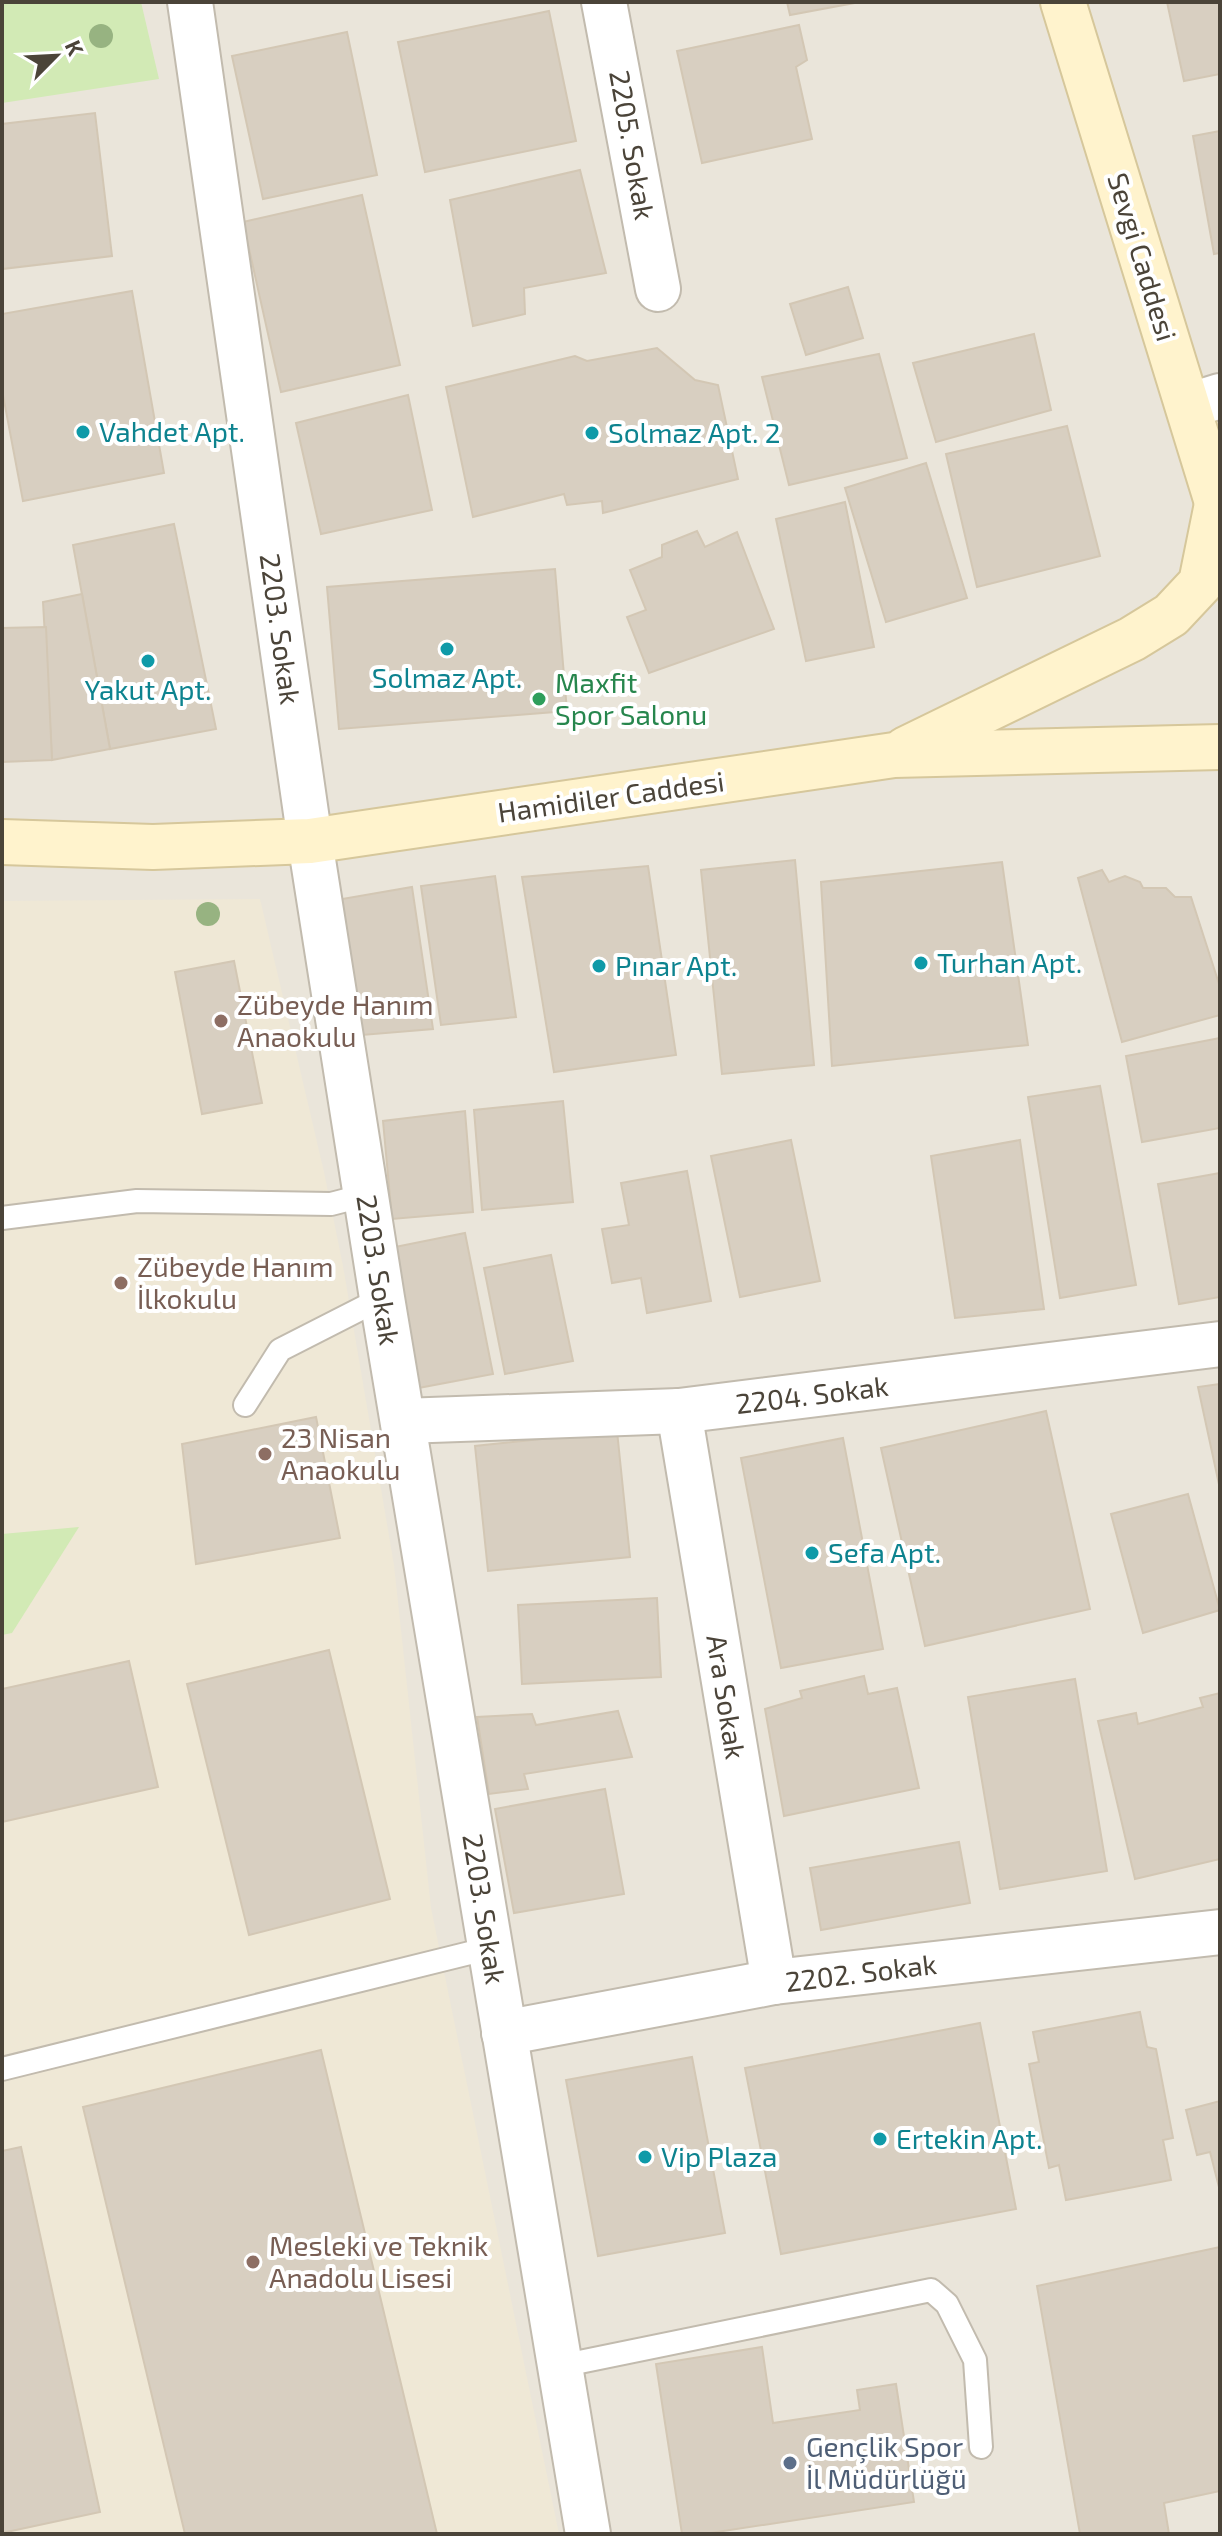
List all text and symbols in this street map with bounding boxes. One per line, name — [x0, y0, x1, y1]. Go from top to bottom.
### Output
north arrow — [16, 16, 96, 96]
text: K — [60, 36, 90, 59]
street label: 2205. Sokak — [603, 67, 663, 222]
street label: Sevgi Caddesi — [1101, 169, 1185, 345]
place label: Vahdet Apt. — [99, 414, 245, 448]
place label: Solmaz Apt. 2 — [608, 415, 780, 449]
marker: Vahdet Apt. — [74, 423, 92, 441]
marker: Solmaz Apt. 2 — [583, 424, 601, 442]
street label: 2203. Sokak — [254, 551, 308, 707]
marker: Solmaz Apt. — [438, 640, 456, 658]
marker: Yakut Apt. — [139, 652, 157, 670]
place label: Solmaz Apt. — [372, 660, 522, 694]
place label: Maxfit Spor Salonu — [555, 665, 707, 731]
place label: Yakut Apt. — [85, 672, 211, 706]
marker: Maxfit Spor Salonu — [530, 690, 548, 708]
street label: Hamidiler Caddesi — [495, 763, 726, 829]
place label: Turhan Apt. — [937, 945, 1082, 979]
place label: Pınar Apt. — [615, 948, 737, 982]
marker: Turhan Apt. — [912, 954, 930, 972]
marker: Pınar Apt. — [590, 957, 608, 975]
place label: Zübeyde Hanım Anaokulu — [237, 987, 434, 1053]
marker: Zübeyde Hanım Anaokulu — [212, 1012, 230, 1030]
street label: 2203. Sokak — [350, 1192, 408, 1348]
place label: Zübeyde Hanım İlkokulu — [137, 1249, 334, 1315]
marker: Zübeyde Hanım İlkokulu — [112, 1274, 130, 1292]
street label: 2204. Sokak — [734, 1368, 890, 1420]
place label: 23 Nisan Anaokulu — [281, 1420, 400, 1486]
marker: 23 Nisan Anaokulu — [256, 1445, 274, 1463]
place label: Sefa Apt. — [828, 1535, 941, 1569]
marker: Sefa Apt. — [803, 1544, 821, 1562]
street label: Ara Sokak — [700, 1632, 754, 1762]
street label: 2203. Sokak — [456, 1831, 514, 1987]
street label: 2202. Sokak — [783, 1946, 939, 1998]
place label: Ertekin Apt. — [896, 2121, 1042, 2155]
marker: Ertekin Apt. — [871, 2130, 889, 2148]
place label: Vip Plaza — [661, 2139, 777, 2173]
marker: Vip Plaza — [636, 2148, 654, 2166]
place label: Mesleki ve Teknik Anadolu Lisesi — [269, 2228, 488, 2294]
marker: Mesleki ve Teknik Anadolu Lisesi — [244, 2253, 262, 2271]
place label: Gençlik Spor İl Müdürlüğü — [806, 2429, 967, 2495]
marker: Gençlik Spor İl Müdürlüğü — [781, 2454, 799, 2472]

